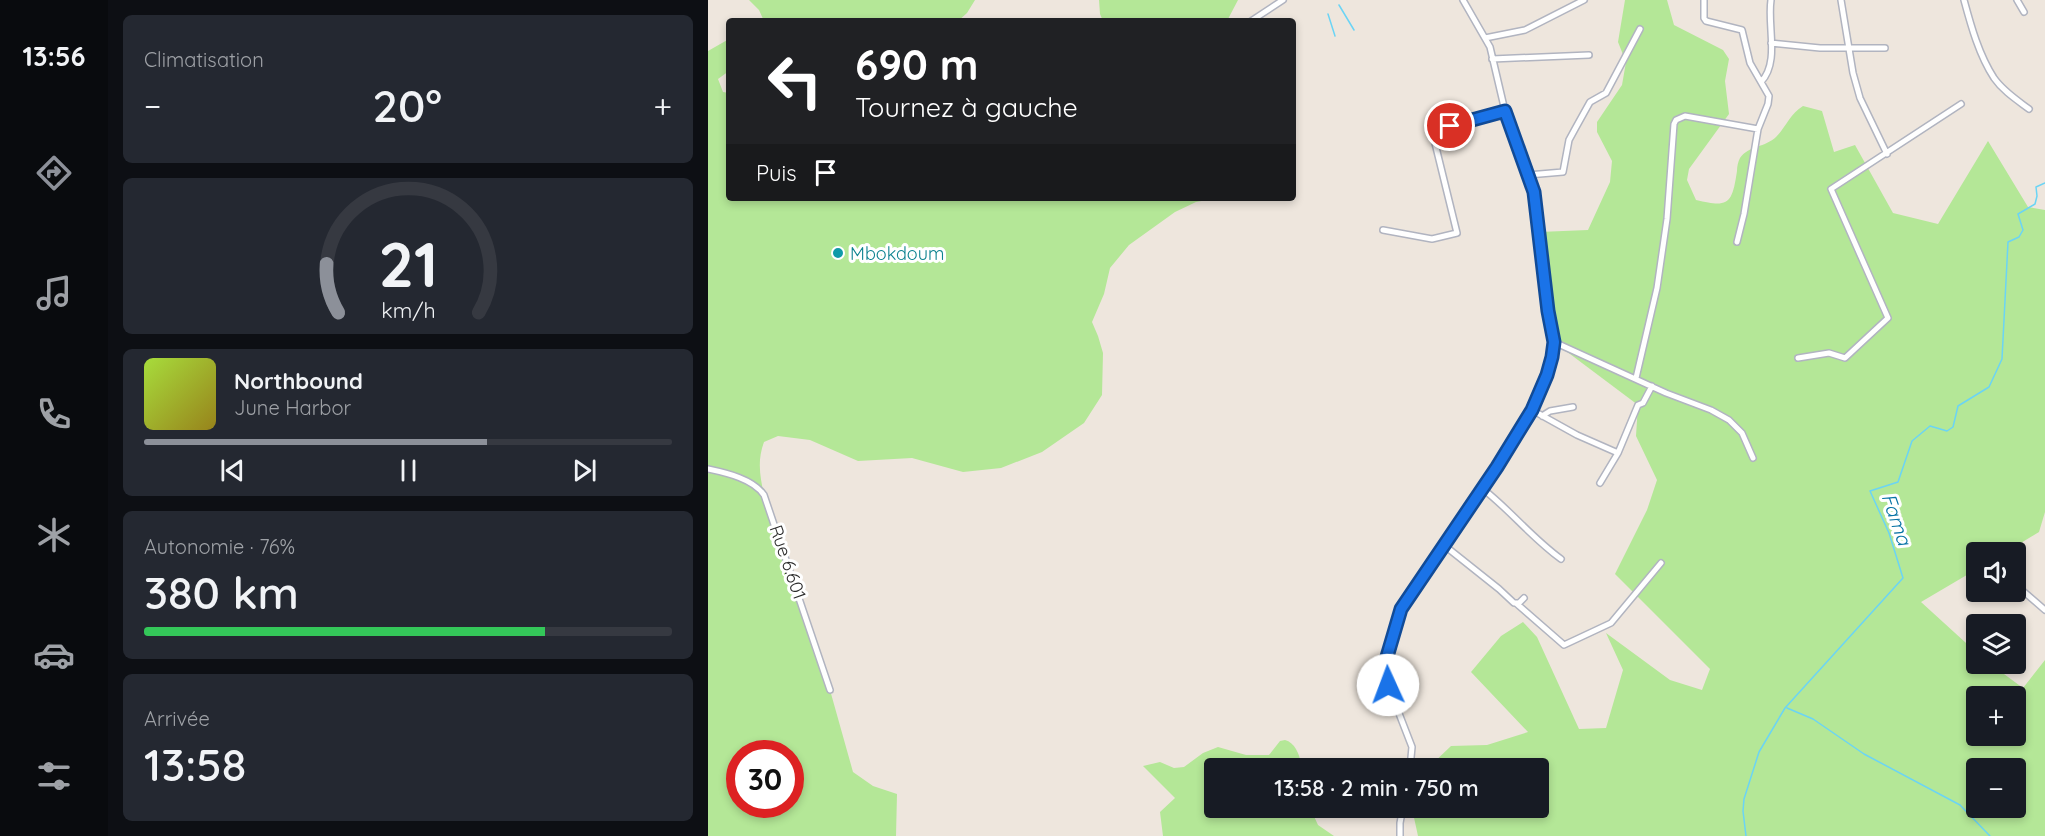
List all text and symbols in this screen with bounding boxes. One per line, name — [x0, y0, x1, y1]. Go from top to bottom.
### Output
text: 690 m — [855, 38, 978, 91]
text: 13:56 — [23, 39, 85, 73]
icon: left — [756, 42, 834, 120]
text: Climatisation — [144, 47, 264, 72]
text: 20° — [373, 77, 442, 133]
text: − — [144, 85, 161, 126]
text: + — [653, 85, 672, 126]
text: Tournez à gauche — [855, 90, 1078, 124]
pin — [1424, 100, 1475, 151]
icon: arrive — [1433, 109, 1466, 142]
icon: directions — [33, 152, 75, 194]
icon: arrive — [809, 156, 842, 189]
text: Puis — [756, 159, 797, 187]
text: 21 — [378, 225, 438, 303]
place label: Mbokdoum — [850, 242, 944, 265]
marker: Mbokdoum — [831, 246, 845, 260]
icon: music — [33, 272, 75, 314]
text: km/h — [381, 297, 435, 323]
text: Northbound — [234, 367, 363, 395]
icon: phone — [33, 393, 75, 435]
text: June Harbor — [234, 395, 351, 420]
icon: previous — [216, 454, 249, 487]
icon: pause — [392, 454, 425, 487]
icon: next — [568, 454, 601, 487]
water label: Fama — [1876, 490, 1918, 550]
icon: climate — [33, 514, 75, 556]
street label: Rue 6.601 — [765, 522, 811, 602]
text: Autonomie · 76% — [144, 534, 295, 559]
map controls — [1966, 542, 2026, 818]
button: sound — [1966, 542, 2026, 602]
text: 380 km — [144, 564, 299, 620]
button: layers — [1966, 614, 2026, 674]
icon: car — [33, 634, 75, 676]
position arrow — [1356, 653, 1420, 717]
button: + — [1966, 686, 2026, 746]
text: Arrivée — [144, 706, 210, 731]
text: 13:58 — [144, 736, 246, 792]
speed limit sign: 30 — [726, 740, 804, 818]
icon: filters — [33, 755, 75, 797]
button: − — [1966, 758, 2026, 818]
text: 13:58 · 2 min · 750 m — [1274, 774, 1479, 802]

